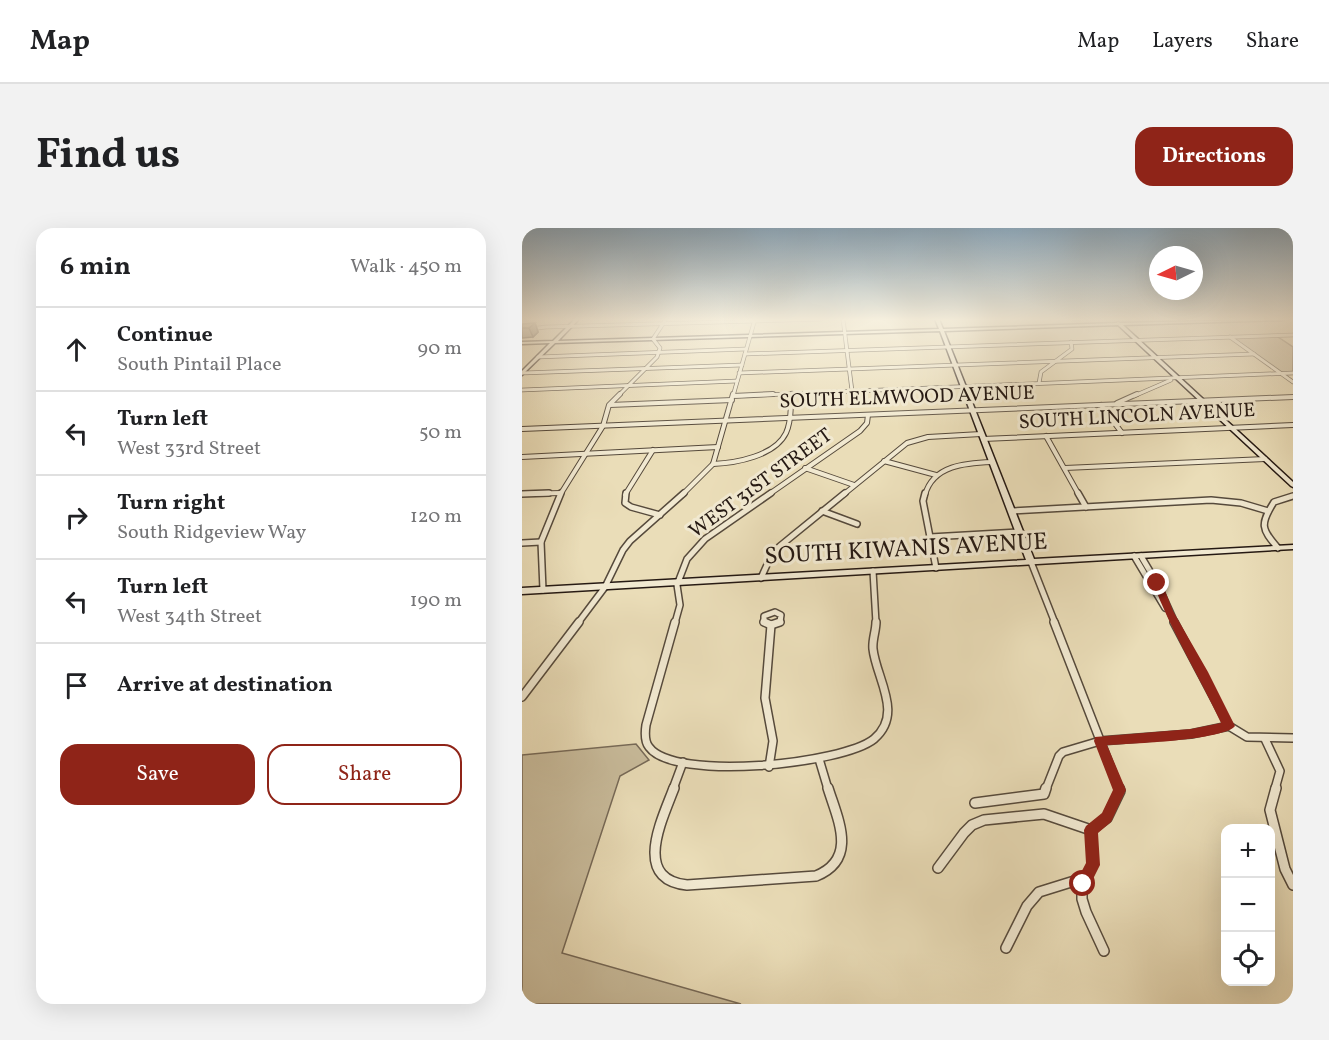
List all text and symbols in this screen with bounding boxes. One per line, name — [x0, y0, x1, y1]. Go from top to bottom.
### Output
text: Map — [30, 22, 90, 61]
text: Map — [1077, 27, 1119, 56]
text: Layers — [1152, 27, 1213, 56]
text: Share — [1246, 27, 1299, 56]
text: Find us — [36, 127, 180, 186]
button: Directions — [1135, 127, 1293, 186]
north arrow — [1149, 246, 1203, 300]
text: 6 min — [60, 249, 131, 285]
text: Walk · 450 m — [350, 253, 462, 281]
text: Continue — [117, 320, 213, 351]
icon: ahead — [60, 333, 93, 366]
text: 90 m — [418, 335, 462, 363]
text: South Pintail Place — [117, 351, 281, 379]
street label: SOUTH ELMWOOD AVENUE — [779, 380, 1035, 416]
street label: SOUTH LINCOLN AVENUE — [1018, 397, 1256, 437]
text: Turn left — [117, 404, 208, 435]
icon: left — [60, 417, 93, 450]
text: 50 m — [419, 419, 462, 447]
street label: WEST 31ST STREET — [684, 422, 839, 546]
text: West 33rd Street — [117, 435, 261, 463]
text: Turn right — [117, 488, 225, 519]
icon: right — [60, 501, 93, 534]
text: 120 m — [410, 503, 462, 531]
text: South Ridgeview Way — [117, 519, 306, 547]
street label: SOUTH KIWANIS AVENUE — [764, 526, 1048, 574]
route end — [1143, 569, 1169, 595]
text: Turn left — [117, 572, 208, 603]
icon: left — [60, 585, 93, 618]
text: 190 m — [410, 587, 462, 615]
text: West 34th Street — [117, 603, 262, 631]
icon: arrive — [60, 669, 93, 702]
text: Arrive at destination — [117, 670, 333, 701]
button: Save — [60, 744, 255, 805]
button: Share — [267, 744, 462, 805]
map controls — [1221, 824, 1275, 986]
button: + — [1221, 824, 1275, 878]
route start — [1069, 870, 1095, 896]
button: − — [1221, 878, 1275, 932]
button: locate — [1221, 932, 1275, 986]

